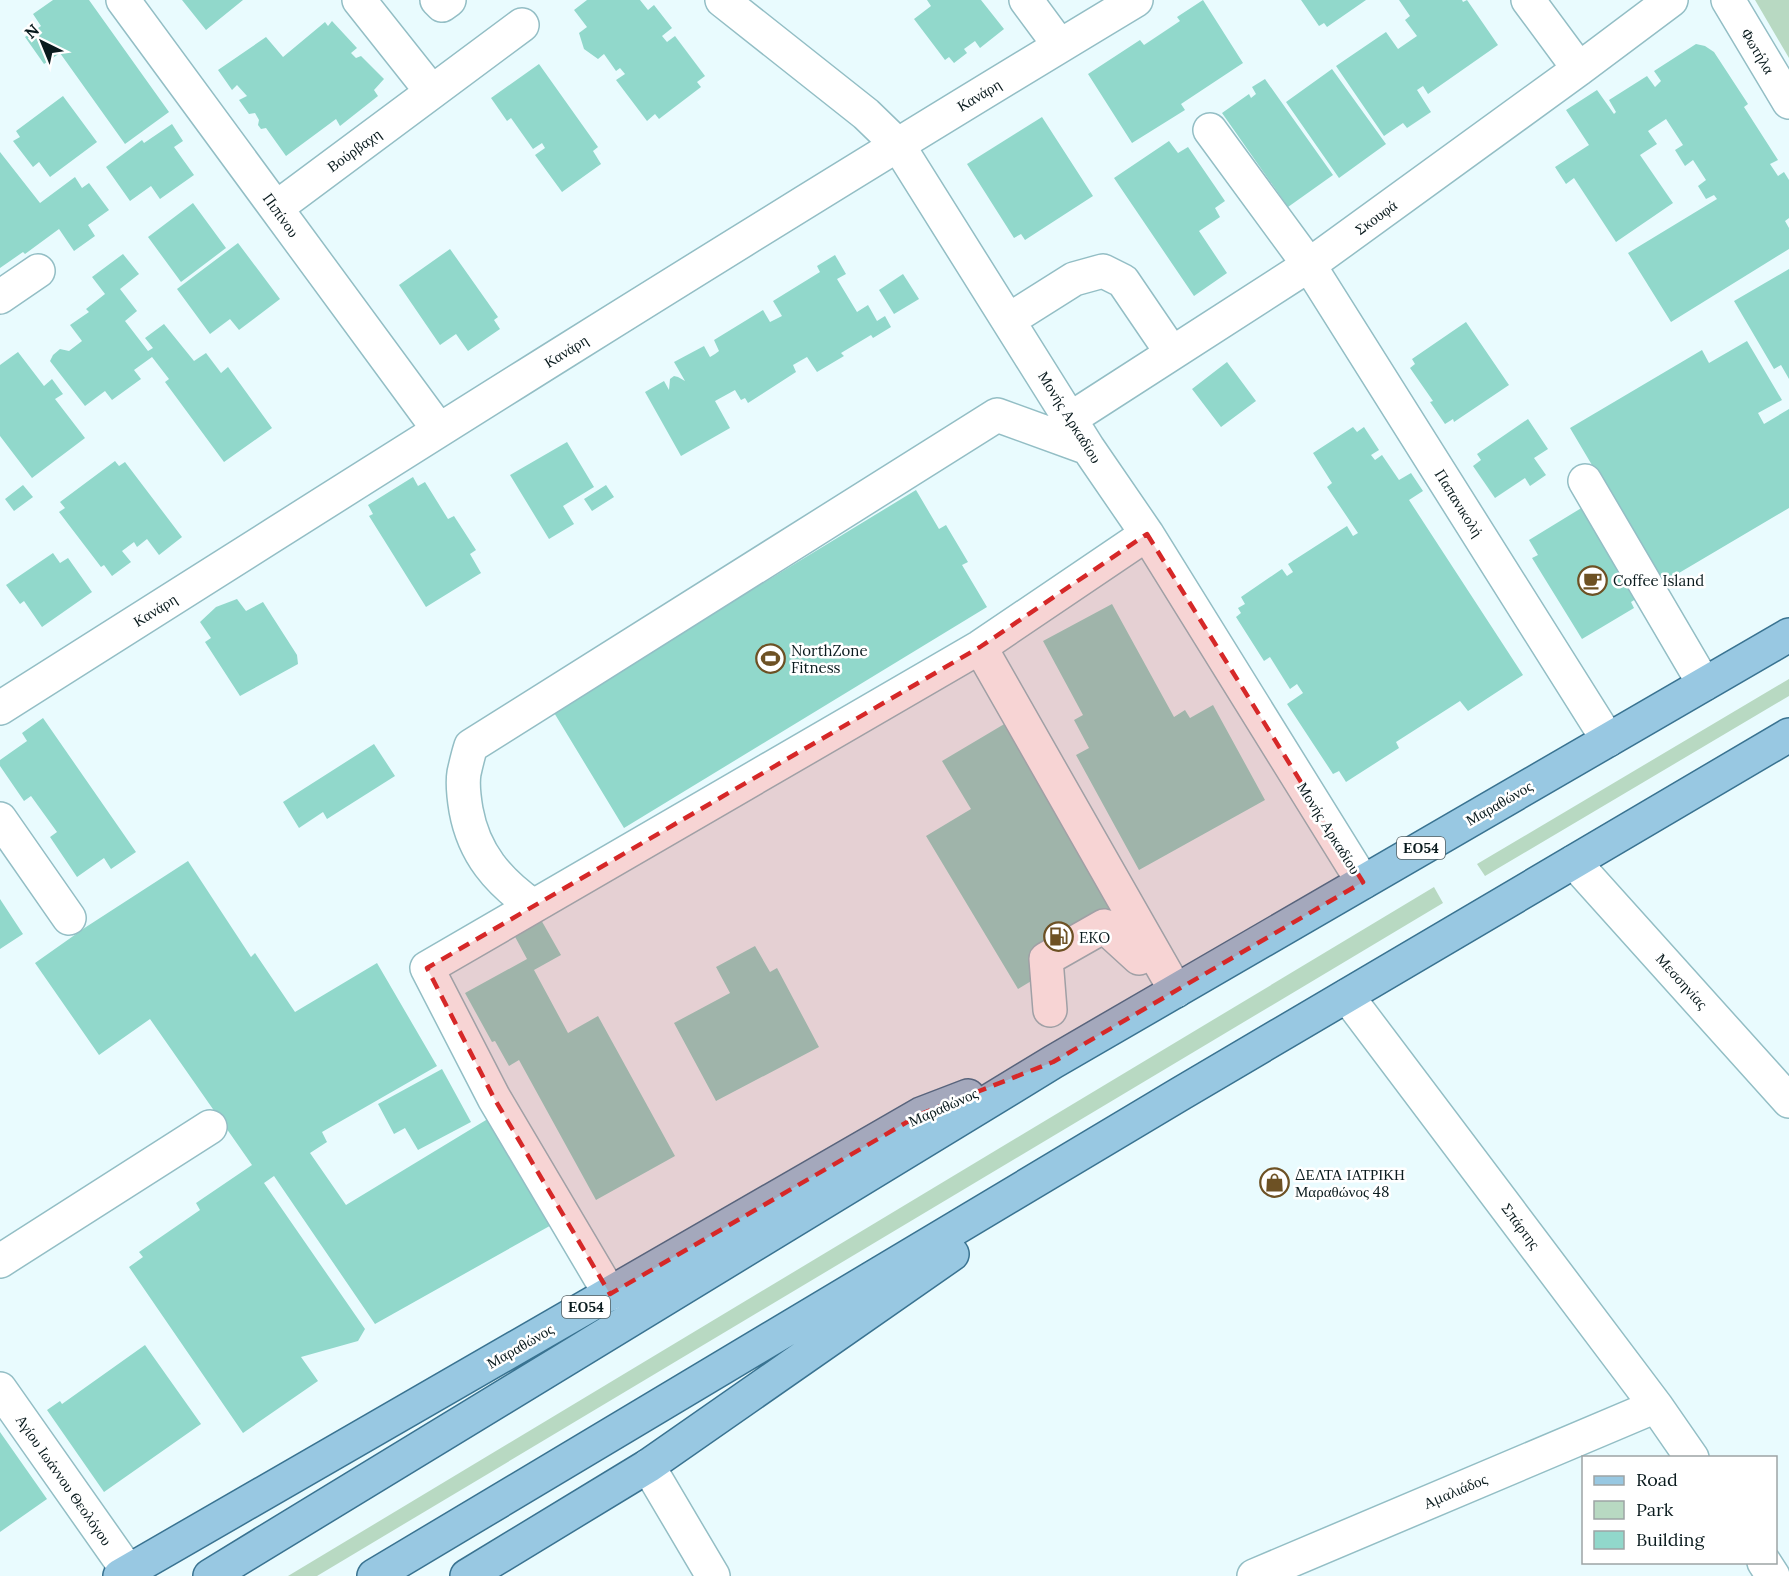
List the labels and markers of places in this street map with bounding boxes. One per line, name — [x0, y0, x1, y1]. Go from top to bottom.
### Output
cafe icon: Coffee Island — [1576, 564, 1608, 596]
place label: Coffee Island — [1613, 571, 1704, 590]
place label: NorthZone Fitness — [791, 641, 868, 677]
sports icon: NorthZone Fitness — [754, 643, 786, 675]
fuel station icon: EKO — [1042, 921, 1074, 953]
place label: EKO — [1079, 928, 1110, 947]
place label: ΔΕΛΤΑ ΙΑΤΡΙΚΗ Μαραθώνος 48 — [1295, 1165, 1405, 1201]
shop icon: ΔΕΛΤΑ ΙΑΤΡΙΚΗ Μαραθώνος 48 — [1258, 1167, 1290, 1199]

